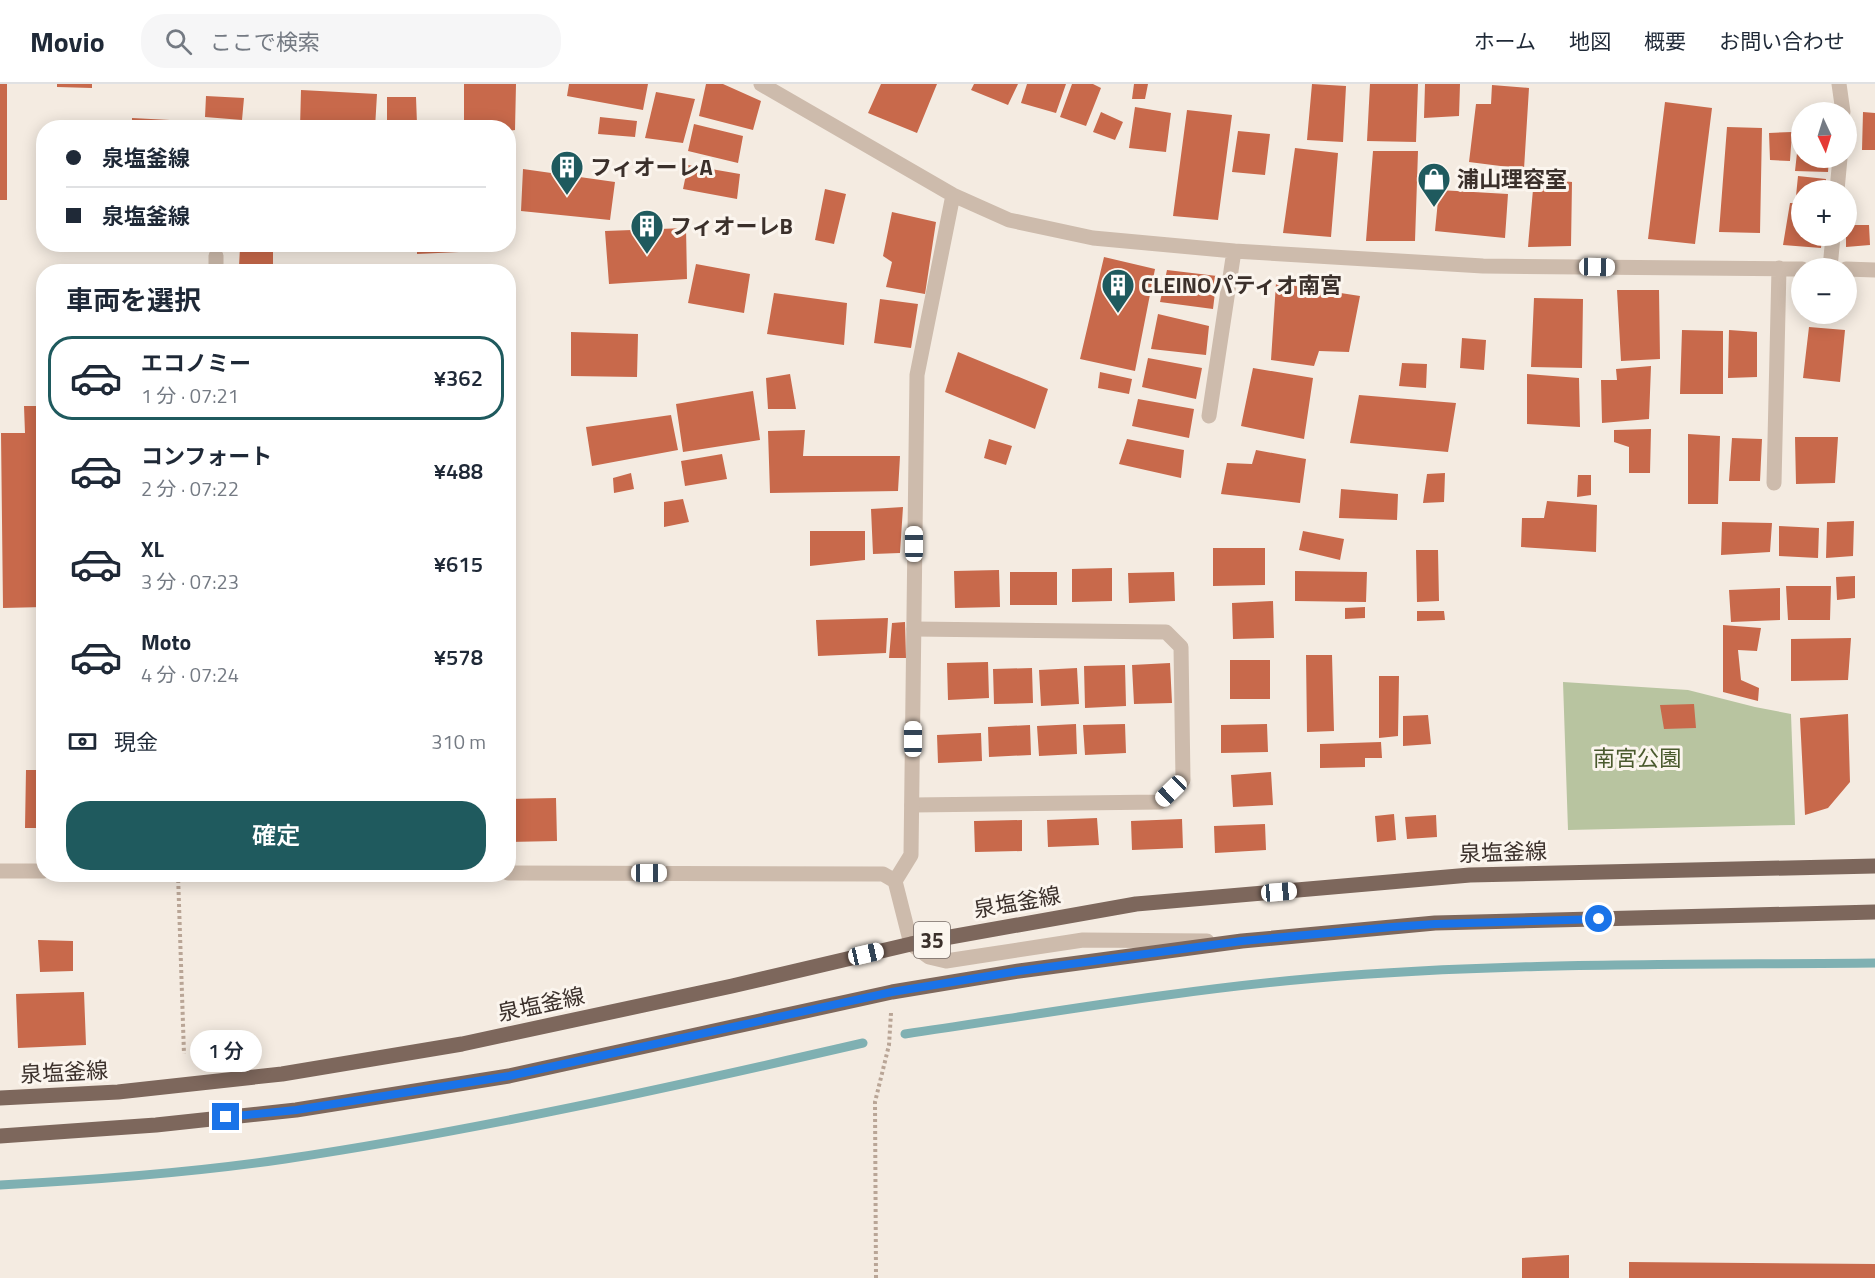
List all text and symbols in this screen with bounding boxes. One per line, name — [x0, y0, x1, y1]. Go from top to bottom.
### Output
search box — [141, 14, 561, 68]
text: Movio — [30, 20, 105, 63]
icon: search — [162, 25, 195, 58]
text: ここで検索 — [210, 25, 320, 59]
text: ホーム — [1474, 25, 1536, 57]
text: 地図 — [1569, 25, 1611, 57]
text: 概要 — [1644, 25, 1686, 57]
text: お問い合わせ — [1719, 25, 1845, 57]
north arrow — [1791, 102, 1857, 168]
map controls — [1791, 102, 1857, 324]
text: 泉塩釜線 — [102, 141, 190, 175]
building icon: フィオーレA — [549, 149, 585, 196]
place label: フィオーレA — [590, 150, 713, 184]
shop icon: 浦山理容室 — [1416, 161, 1452, 208]
place label: 浦山理容室 — [1457, 162, 1567, 196]
button: + — [1791, 180, 1857, 246]
text: 泉塩釜線 — [102, 199, 190, 233]
building icon: フィオーレB — [629, 208, 665, 255]
place label: フィオーレB — [670, 209, 793, 243]
car — [1579, 258, 1615, 276]
button: − — [1791, 258, 1857, 324]
building icon: CLEINOパティオ南宮 — [1100, 267, 1136, 314]
place label: CLEINOパティオ南宮 — [1141, 268, 1342, 302]
text: 車両を選択 — [66, 279, 201, 320]
text: エコノミー — [141, 346, 251, 380]
icon: car — [69, 351, 123, 405]
text: ¥362 — [434, 361, 483, 395]
text: 1 分 · 07:21 — [141, 380, 239, 411]
text: コンフォート — [141, 439, 272, 473]
icon: car — [69, 444, 123, 498]
text: ¥488 — [434, 454, 483, 488]
text: 2 分 · 07:22 — [141, 473, 239, 504]
car — [905, 526, 923, 562]
text: XL — [141, 532, 164, 566]
icon: car — [69, 537, 123, 591]
text: ¥615 — [434, 547, 483, 581]
text: 3 分 · 07:23 — [141, 566, 239, 597]
text: Moto — [141, 625, 191, 659]
icon: car — [69, 630, 123, 684]
text: ¥578 — [434, 640, 483, 674]
text: 4 分 · 07:24 — [141, 659, 239, 690]
car — [904, 721, 922, 757]
icon: cash — [66, 725, 99, 758]
text: 現金 — [114, 725, 158, 759]
text: 310 m — [431, 726, 486, 757]
park label: 南宮公園 — [1593, 741, 1681, 775]
car — [1152, 772, 1190, 810]
button: 確定 — [66, 801, 486, 870]
street label: 泉塩釜線 — [1458, 833, 1548, 871]
car — [631, 864, 667, 882]
street label: 泉塩釜線 — [971, 878, 1063, 926]
car — [1260, 881, 1298, 903]
route start — [1585, 905, 1612, 932]
road number: 35 — [914, 922, 950, 958]
car — [846, 941, 886, 967]
street label: 泉塩釜線 — [494, 978, 588, 1030]
callout: 1 分 — [190, 1030, 262, 1072]
text: 1 分 — [208, 1035, 244, 1066]
street label: 泉塩釜線 — [19, 1053, 109, 1091]
route end — [212, 1103, 239, 1130]

